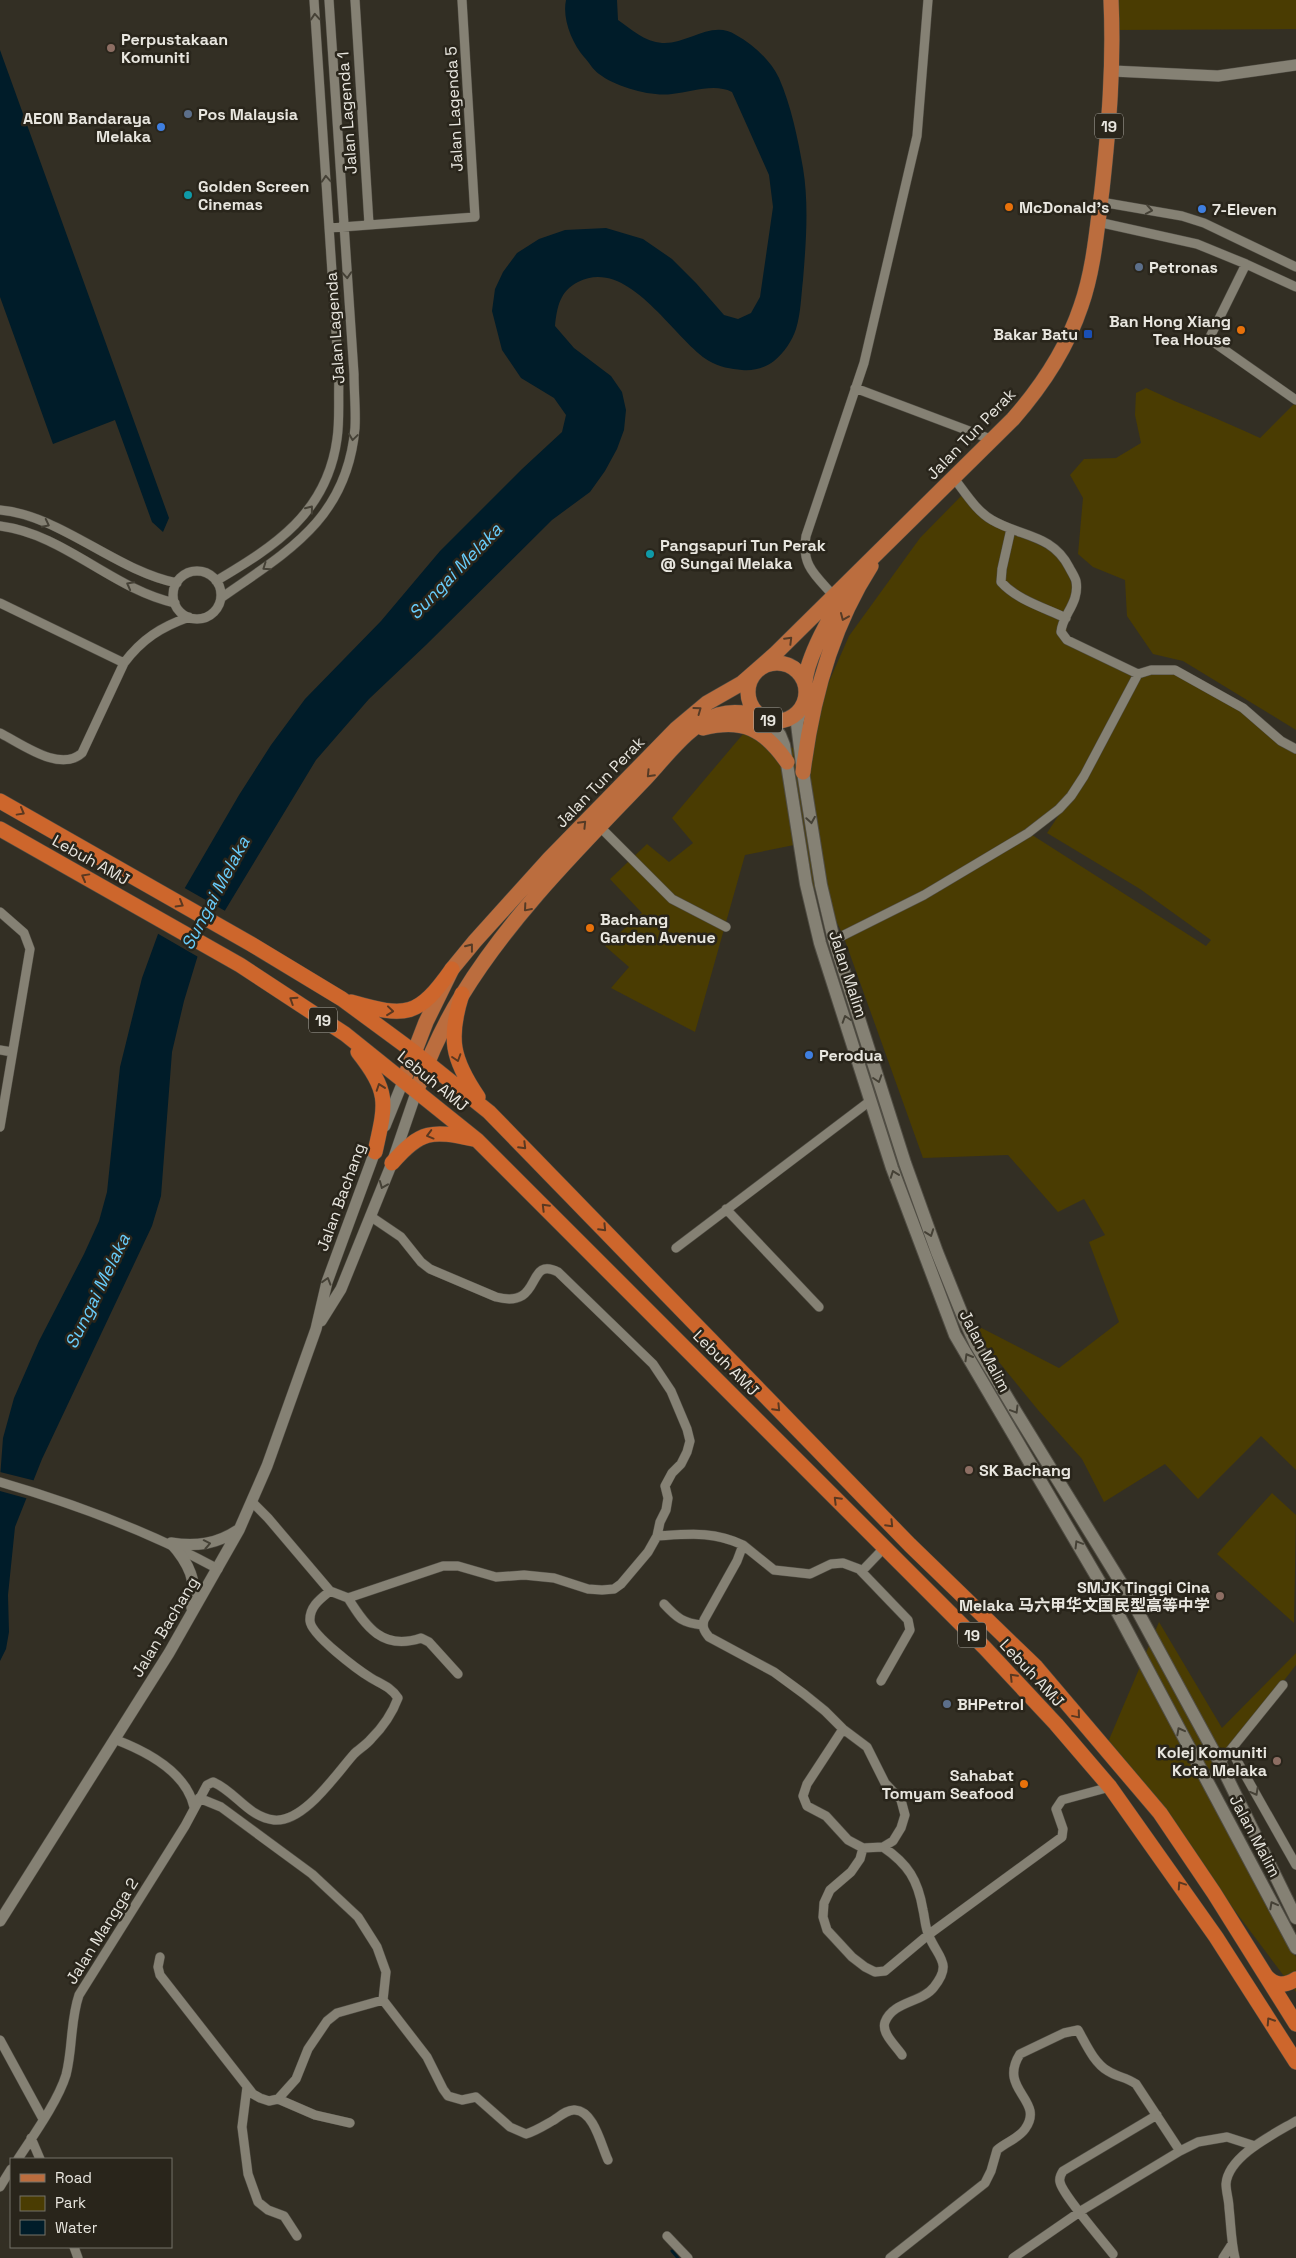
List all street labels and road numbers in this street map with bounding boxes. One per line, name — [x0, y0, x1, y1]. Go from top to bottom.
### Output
street label: Jalan Lagenda 5 — [440, 46, 468, 172]
street label: Jalan Lagenda 1 — [332, 51, 362, 175]
road number: 19 — [1095, 114, 1123, 138]
street label: Jalan Lagenda — [321, 271, 349, 385]
street label: Jalan Tun Perak — [922, 384, 1020, 484]
road number: 19 — [754, 708, 782, 732]
street label: Jalan Tun Perak — [551, 732, 649, 832]
street label: Lebuh AMJ — [49, 830, 133, 890]
street label: Jalan Malim — [824, 928, 872, 1020]
road number: 19 — [309, 1008, 337, 1032]
street label: Lebuh AMJ — [393, 1046, 473, 1116]
street label: Jalan Bachang — [312, 1140, 370, 1254]
street label: Jalan Malim — [955, 1306, 1015, 1396]
street label: Lebuh AMJ — [688, 1325, 764, 1401]
street label: Jalan Bachang — [127, 1573, 203, 1681]
road number: 19 — [958, 1622, 986, 1648]
street label: Lebuh AMJ — [995, 1635, 1069, 1711]
street label: Jalan Malim — [1225, 1791, 1285, 1881]
street label: Jalan Mangga 2 — [61, 1874, 143, 1988]

